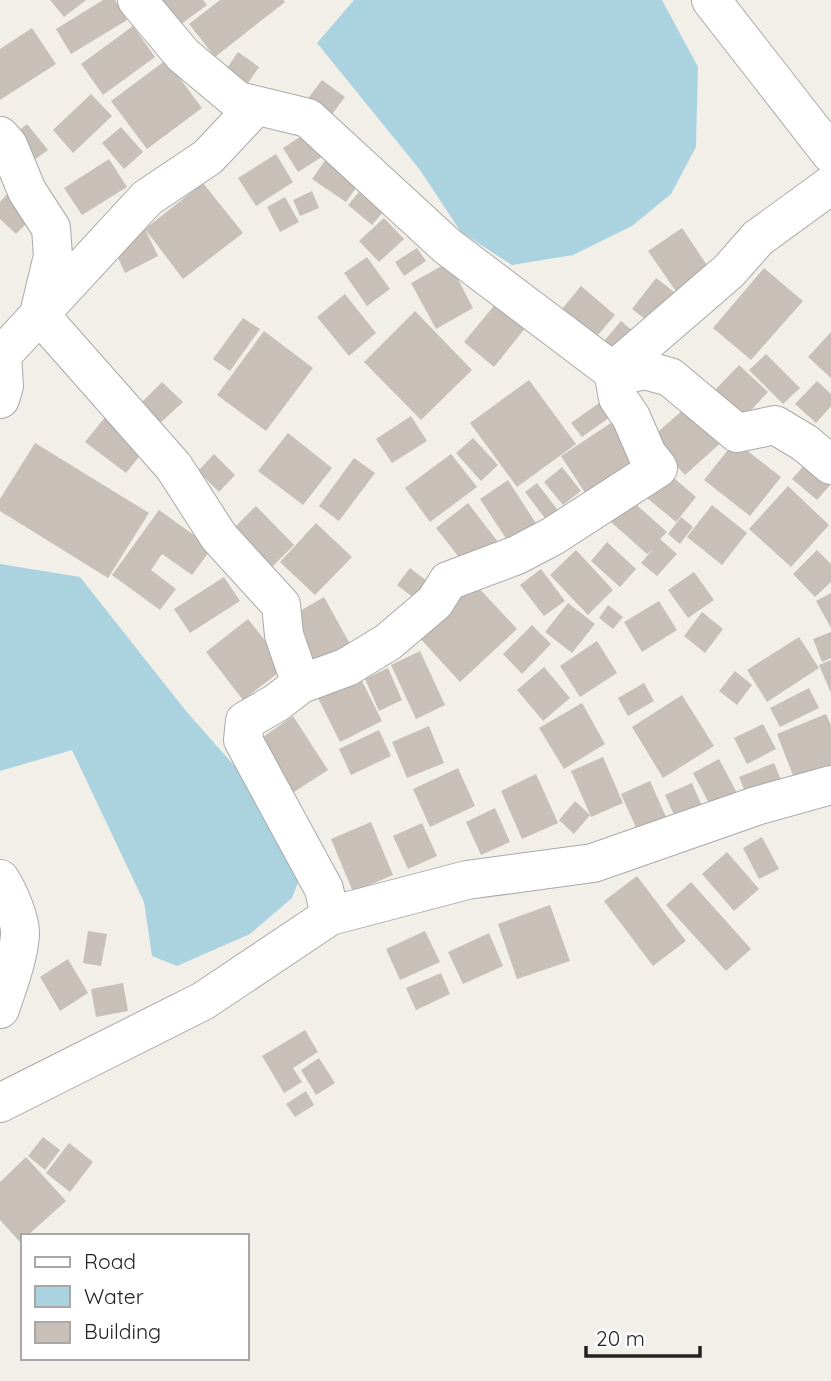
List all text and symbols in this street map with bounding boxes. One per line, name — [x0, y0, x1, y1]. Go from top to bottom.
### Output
legend — [21, 1234, 248, 1360]
text: Road — [84, 1248, 136, 1274]
text: Water — [84, 1283, 144, 1309]
scale bar — [586, 1314, 700, 1358]
text: Building — [84, 1318, 161, 1344]
text: 20 m — [596, 1325, 645, 1351]

